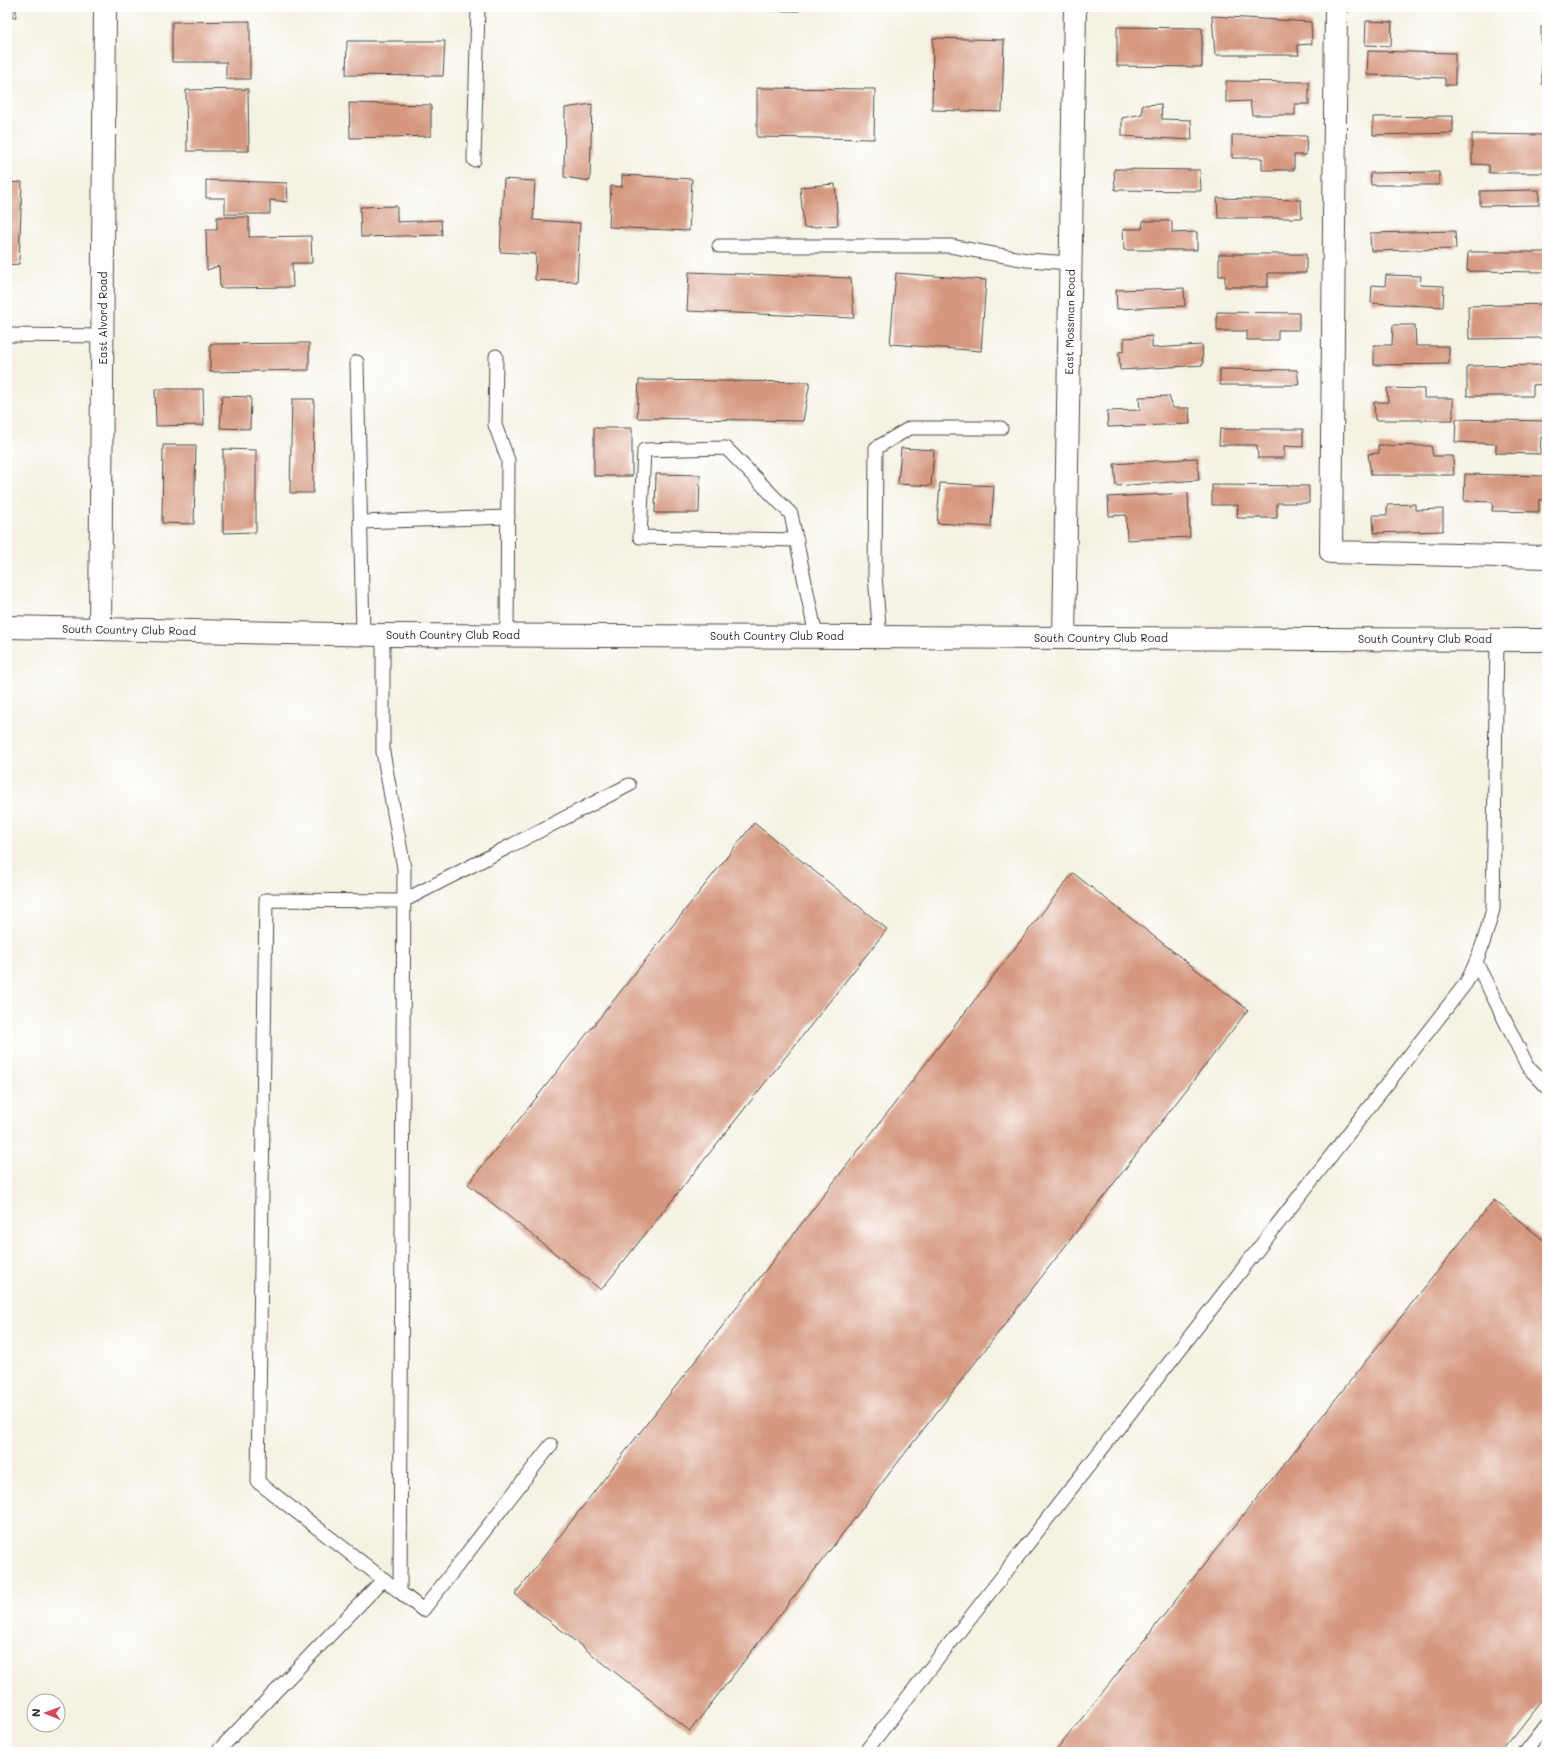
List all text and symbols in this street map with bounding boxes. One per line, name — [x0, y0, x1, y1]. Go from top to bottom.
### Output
street label: East Mossman Road — [1061, 269, 1078, 375]
street label: East Alvord Road — [95, 271, 110, 365]
street label: South Country Club Road — [62, 621, 196, 638]
street label: South Country Club Road — [386, 627, 520, 642]
street label: South Country Club Road — [710, 628, 844, 643]
street label: South Country Club Road — [1034, 630, 1168, 645]
street label: South Country Club Road — [1358, 631, 1492, 646]
north arrow — [26, 1693, 66, 1733]
text: N — [28, 1709, 43, 1717]

